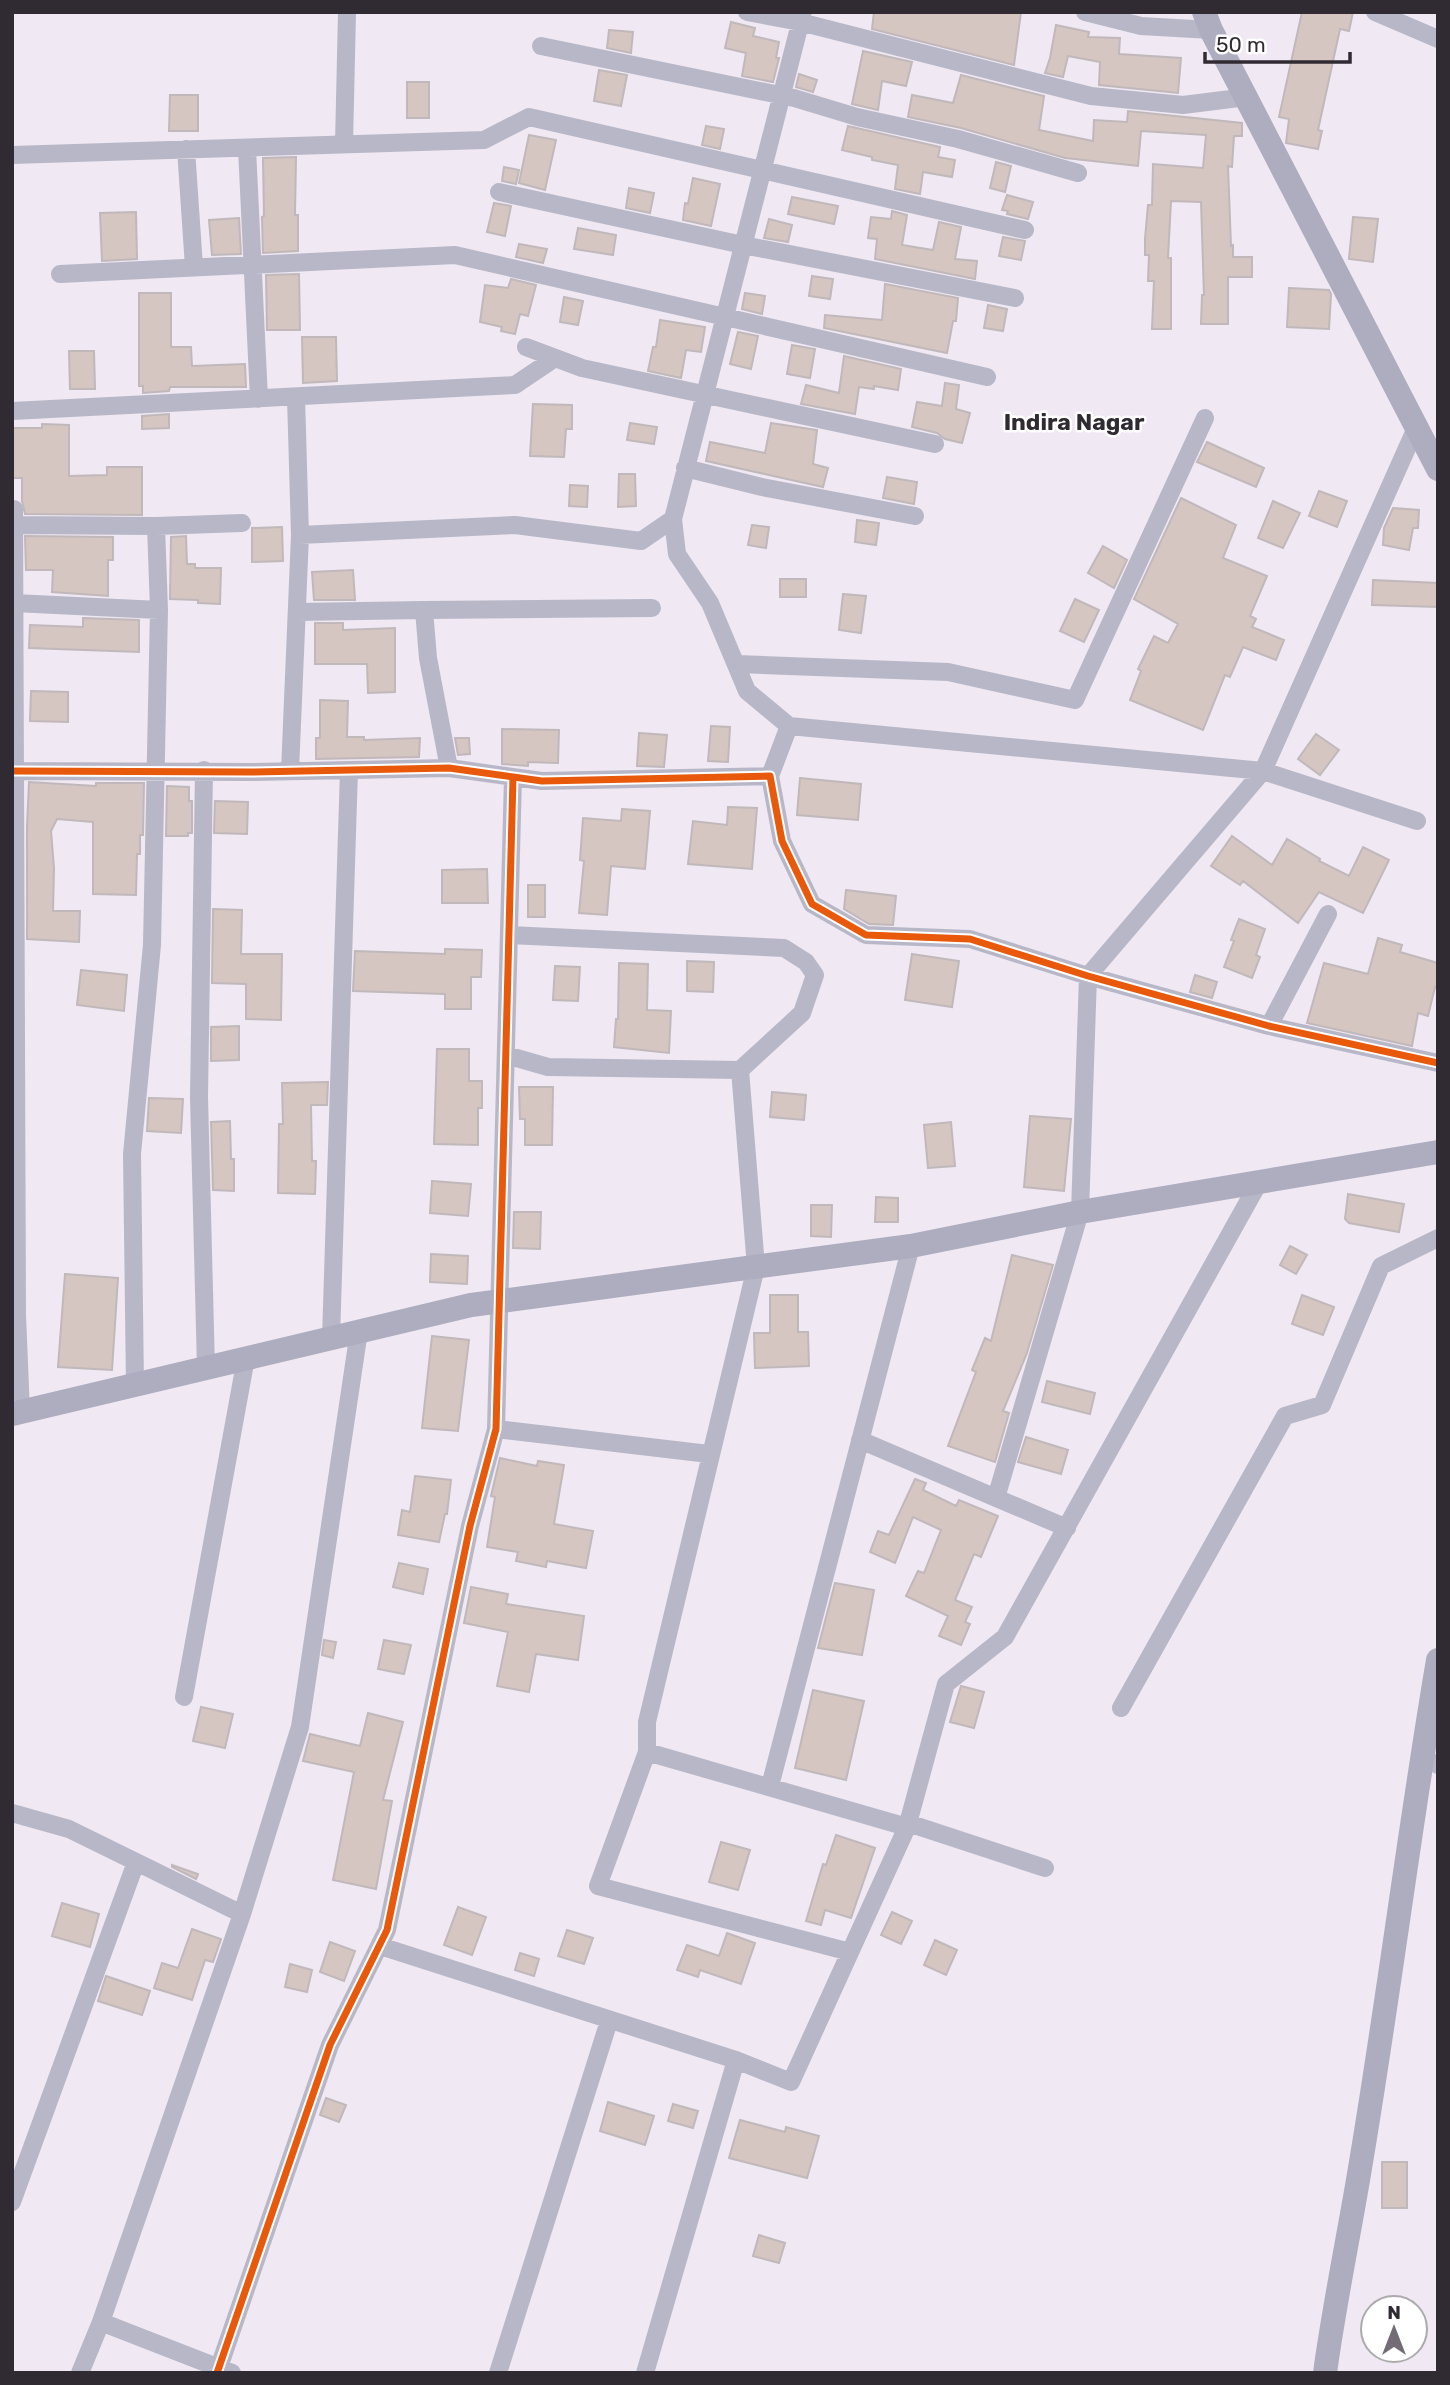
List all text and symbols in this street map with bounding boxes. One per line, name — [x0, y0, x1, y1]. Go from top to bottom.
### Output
scale bar — [1205, 21, 1350, 65]
text: 50 m — [1216, 32, 1266, 57]
district label: Indira Nagar — [1004, 408, 1145, 436]
north arrow — [1359, 2294, 1429, 2364]
text: N — [1387, 2301, 1401, 2324]

